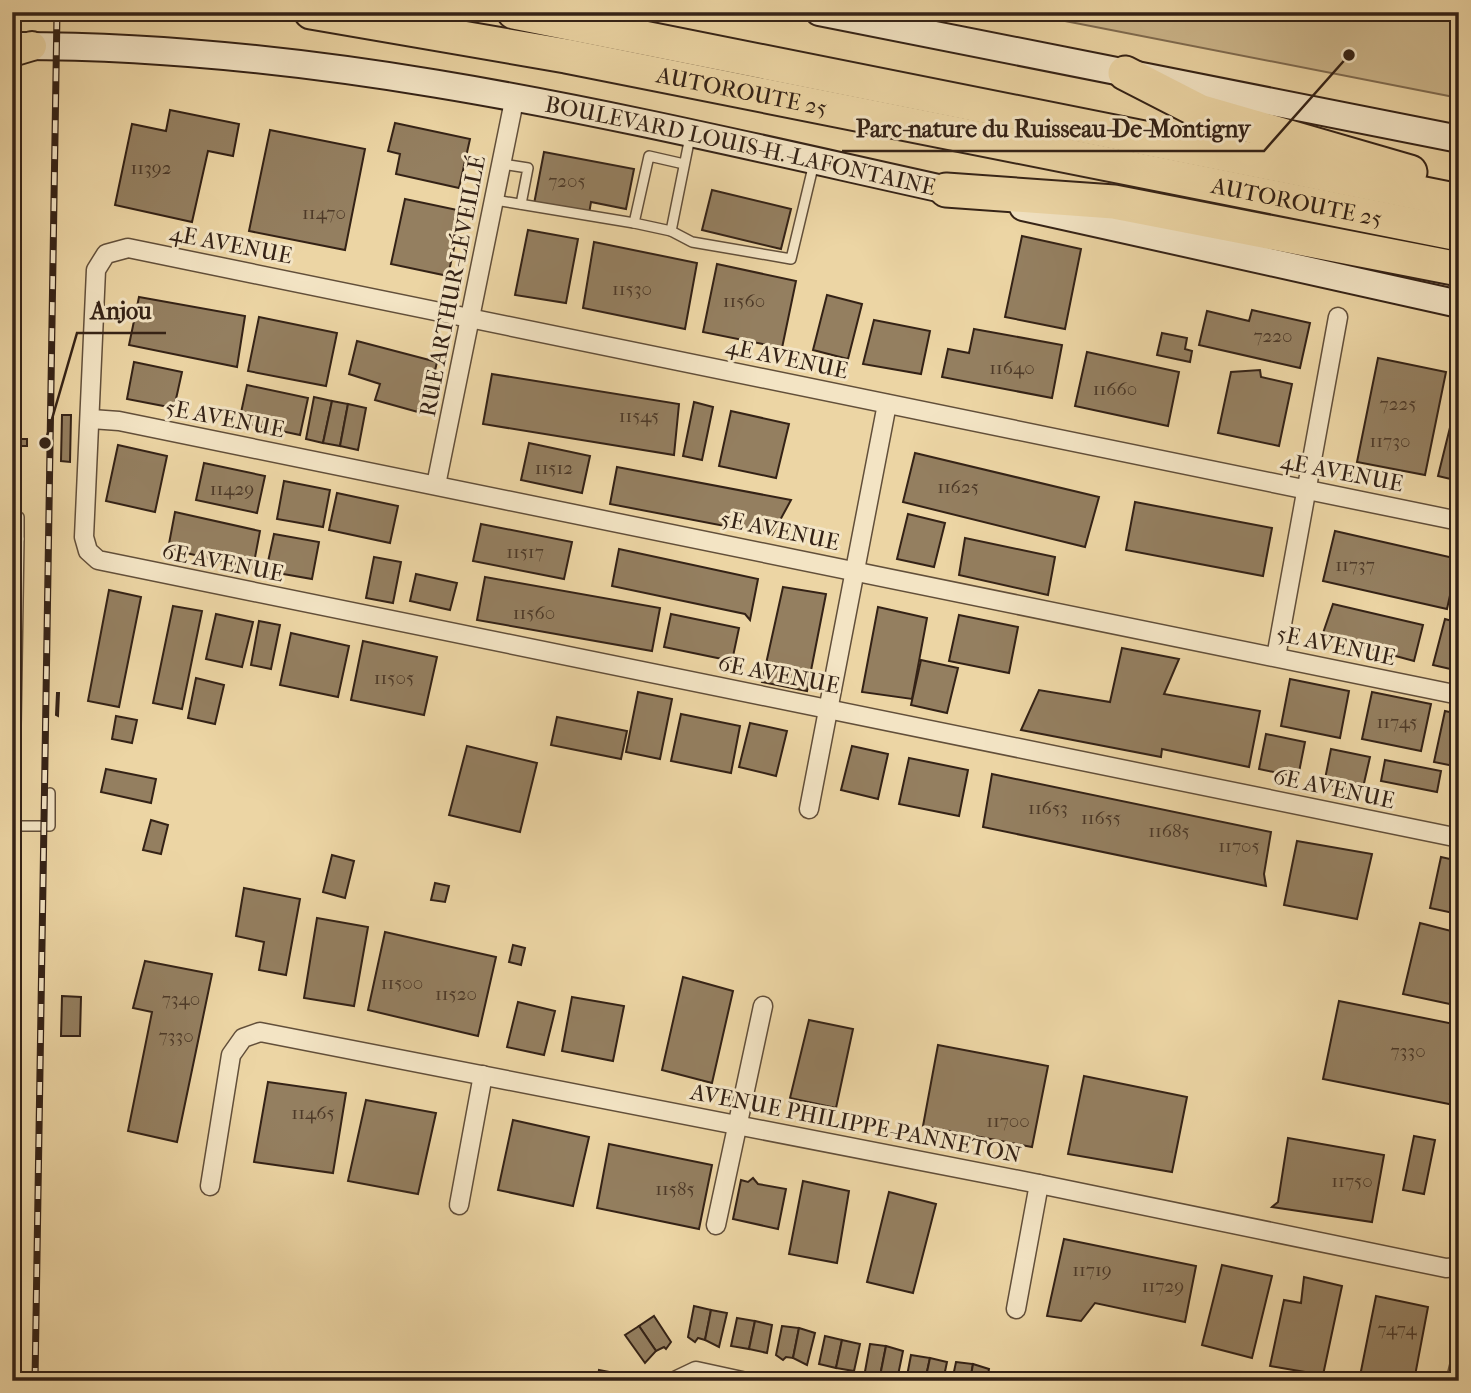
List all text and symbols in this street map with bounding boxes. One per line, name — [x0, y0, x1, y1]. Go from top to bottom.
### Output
street label: AUTOROUTE 25 — [653, 61, 829, 122]
street label: BOULEVARD LOUIS-H.-LAFONTAINE — [543, 91, 938, 201]
callout: Parc-nature du Ruisseau-De-Montigny — [842, 106, 1264, 151]
text: Parc-nature du Ruisseau-De-Montigny — [856, 115, 1252, 143]
street label: RUE ARTHUR-LÉVEILLÉ — [414, 153, 491, 419]
house number: 11392 — [130, 157, 172, 179]
house number: 7205 — [548, 170, 586, 192]
street label: AUTOROUTE 25 — [1208, 172, 1384, 232]
house number: 11470 — [302, 202, 346, 224]
street label: 4E AVENUE — [167, 219, 295, 270]
house number: 11530 — [612, 278, 652, 300]
callout: Anjou — [77, 288, 166, 333]
house number: 11560 — [723, 290, 765, 312]
text: Anjou — [88, 297, 152, 325]
house number: 7220 — [1253, 325, 1293, 347]
street label: 4E AVENUE — [723, 332, 851, 385]
house number: 11640 — [989, 357, 1035, 379]
house number: 11660 — [1093, 378, 1137, 400]
house number: 7225 — [1380, 393, 1416, 415]
street label: 5E AVENUE — [163, 394, 287, 443]
house number: 11545 — [619, 405, 659, 427]
house number: 11730 — [1369, 430, 1411, 452]
street label: 4E AVENUE — [1278, 447, 1406, 498]
house number: 11512 — [535, 457, 573, 479]
house number: 11625 — [937, 476, 979, 498]
house number: 11429 — [210, 478, 254, 500]
street label: 5E AVENUE — [718, 505, 842, 556]
street label: 6E AVENUE — [160, 537, 286, 588]
house number: 11517 — [506, 541, 544, 563]
house number: 11737 — [1335, 554, 1375, 576]
house number: 11560 — [513, 602, 555, 624]
street label: 5E AVENUE — [1274, 620, 1398, 671]
street label: 6E AVENUE — [716, 649, 842, 700]
house number: 11505 — [374, 667, 414, 689]
house number: 11745 — [1376, 711, 1418, 733]
street label: 6E AVENUE — [1271, 762, 1397, 815]
house number: 11653 — [1028, 797, 1068, 819]
house number: 11655 — [1081, 807, 1121, 829]
house number: 11685 — [1148, 820, 1190, 842]
house number: 11705 — [1218, 835, 1260, 857]
house number: 11500 — [381, 972, 423, 994]
house number: 11520 — [435, 983, 477, 1005]
house number: 7340 — [162, 988, 200, 1010]
house number: 7330 — [158, 1025, 194, 1047]
house number: 7330 — [1390, 1040, 1426, 1062]
street label: AVENUE PHILIPPE-PANNETON — [687, 1078, 1023, 1169]
house number: 11465 — [291, 1102, 335, 1124]
house number: 11700 — [986, 1110, 1030, 1132]
house number: 11750 — [1331, 1170, 1373, 1192]
house number: 11585 — [655, 1178, 695, 1200]
house number: 11719 — [1072, 1259, 1112, 1281]
house number: 11729 — [1142, 1275, 1184, 1297]
house number: 7474 — [1377, 1318, 1417, 1340]

